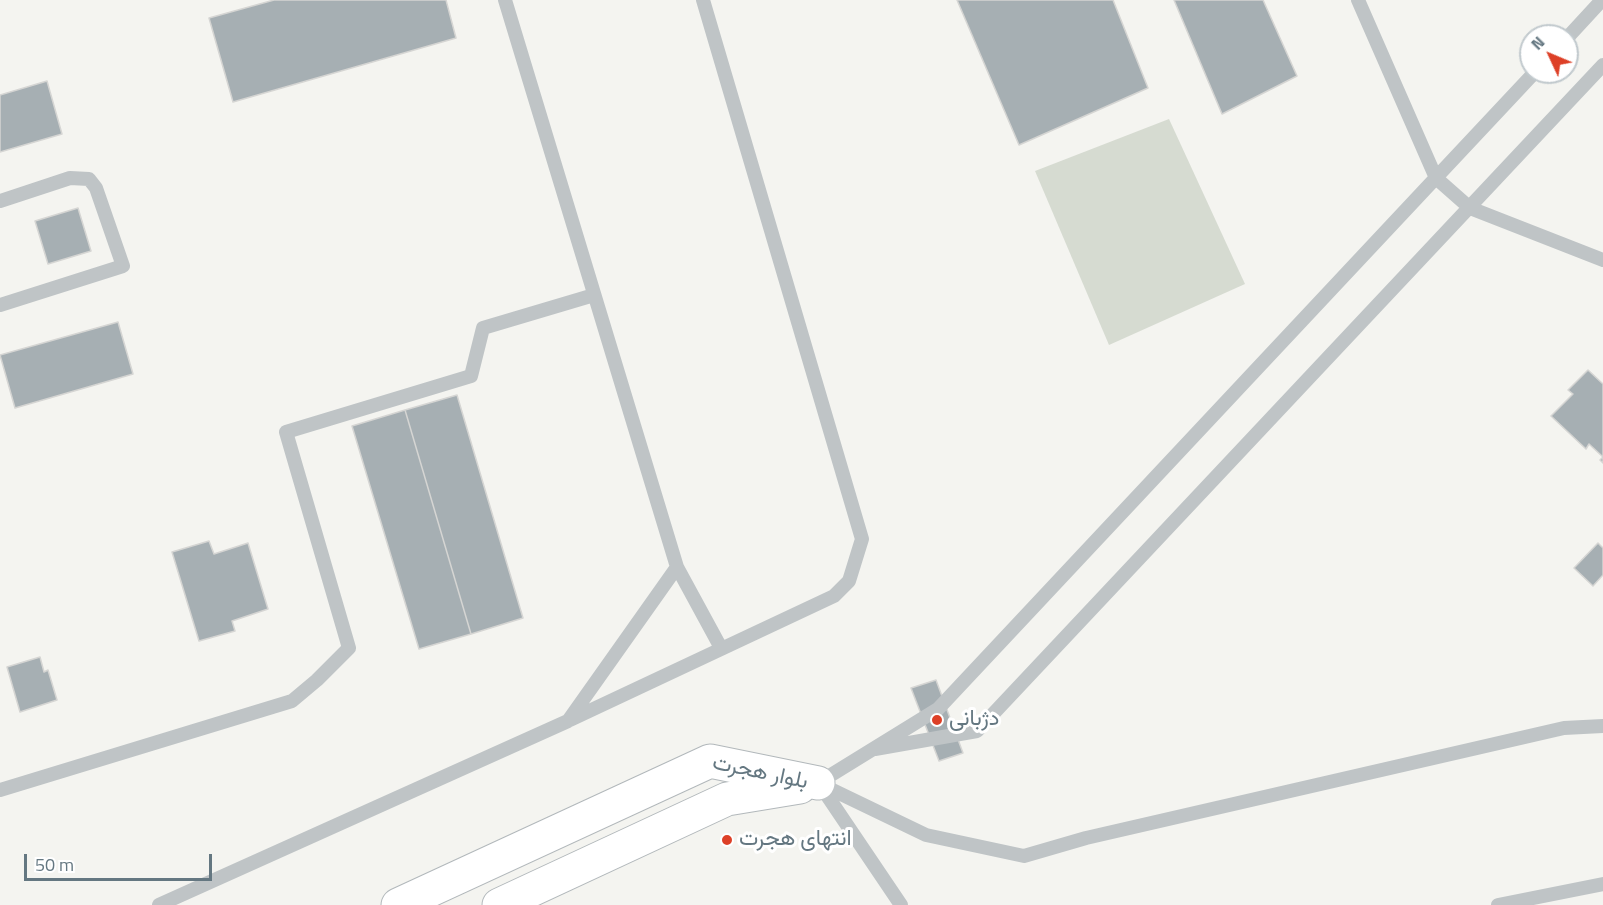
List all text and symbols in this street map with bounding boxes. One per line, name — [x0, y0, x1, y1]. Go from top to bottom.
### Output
north arrow — [1519, 24, 1579, 84]
text: N — [1525, 31, 1550, 55]
place label: دژبانی — [949, 707, 999, 733]
marker: دژبانی — [930, 713, 944, 727]
street label: بلوار هجرت — [710, 750, 810, 796]
place label: انتهای هجرت — [739, 827, 852, 853]
marker: انتهای هجرت — [720, 833, 734, 847]
scale bar — [27, 842, 214, 880]
text: 50 m — [35, 851, 74, 878]

